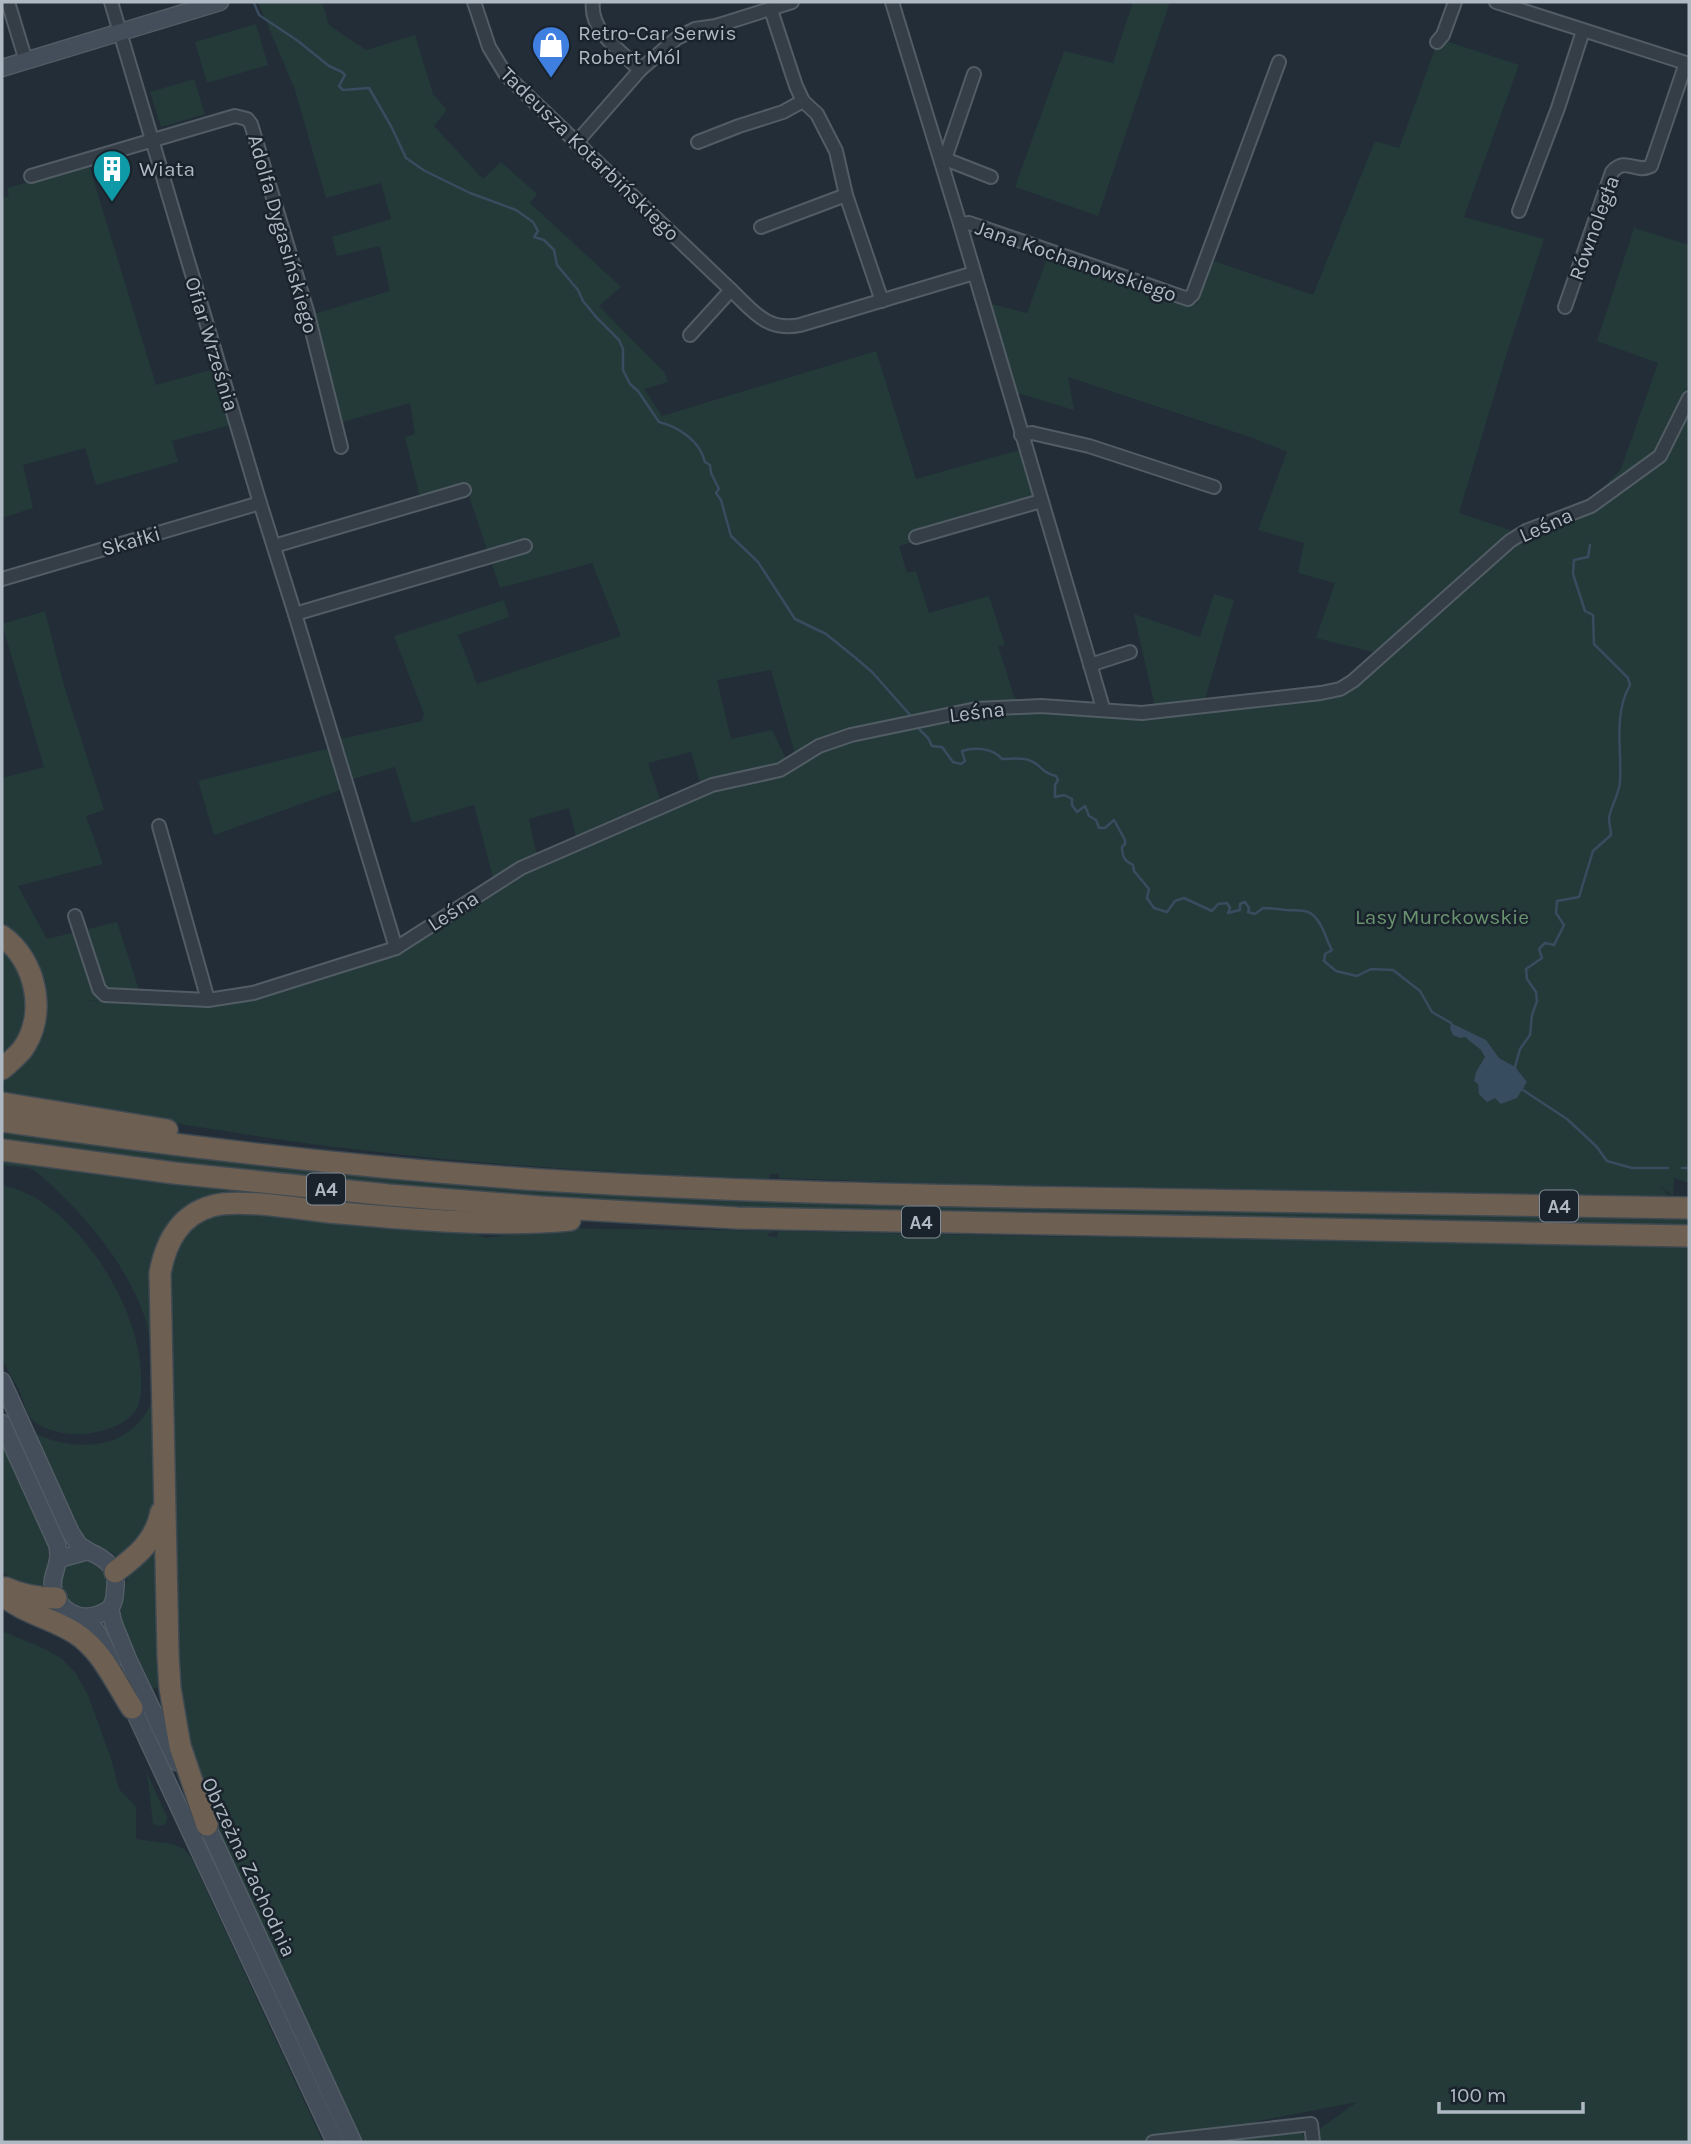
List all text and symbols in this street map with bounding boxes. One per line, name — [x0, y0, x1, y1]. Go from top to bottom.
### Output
place label: Retro-Car Serwis Robert Mól — [578, 21, 737, 69]
shop icon: Retro-Car Serwis Robert Mól — [530, 24, 572, 79]
street label: Tadeusza Kotarbińskiego — [495, 62, 685, 246]
street label: Adolfa Dygasińskiego — [243, 132, 323, 336]
building icon: Wiata — [91, 148, 133, 203]
place label: Wiata — [139, 157, 195, 181]
street label: Równoległa — [1564, 172, 1624, 284]
street label: Jana Kochanowskiego — [972, 215, 1180, 307]
street label: Ofiar Września — [180, 274, 244, 414]
street label: Leśna — [1516, 503, 1576, 547]
street label: Skałki — [99, 521, 163, 561]
street label: Leśna — [948, 697, 1006, 727]
street label: Leśna — [423, 886, 483, 936]
park label: Lasy Murckowskie — [1355, 905, 1529, 929]
road number: A4 — [307, 1174, 345, 1204]
road number: A4 — [1540, 1190, 1578, 1222]
road number: A4 — [902, 1206, 940, 1238]
street label: Obrzeżna Zachodnia — [197, 1773, 301, 1961]
scale bar — [1439, 2070, 1582, 2114]
text: 100 m — [1450, 2083, 1507, 2107]

